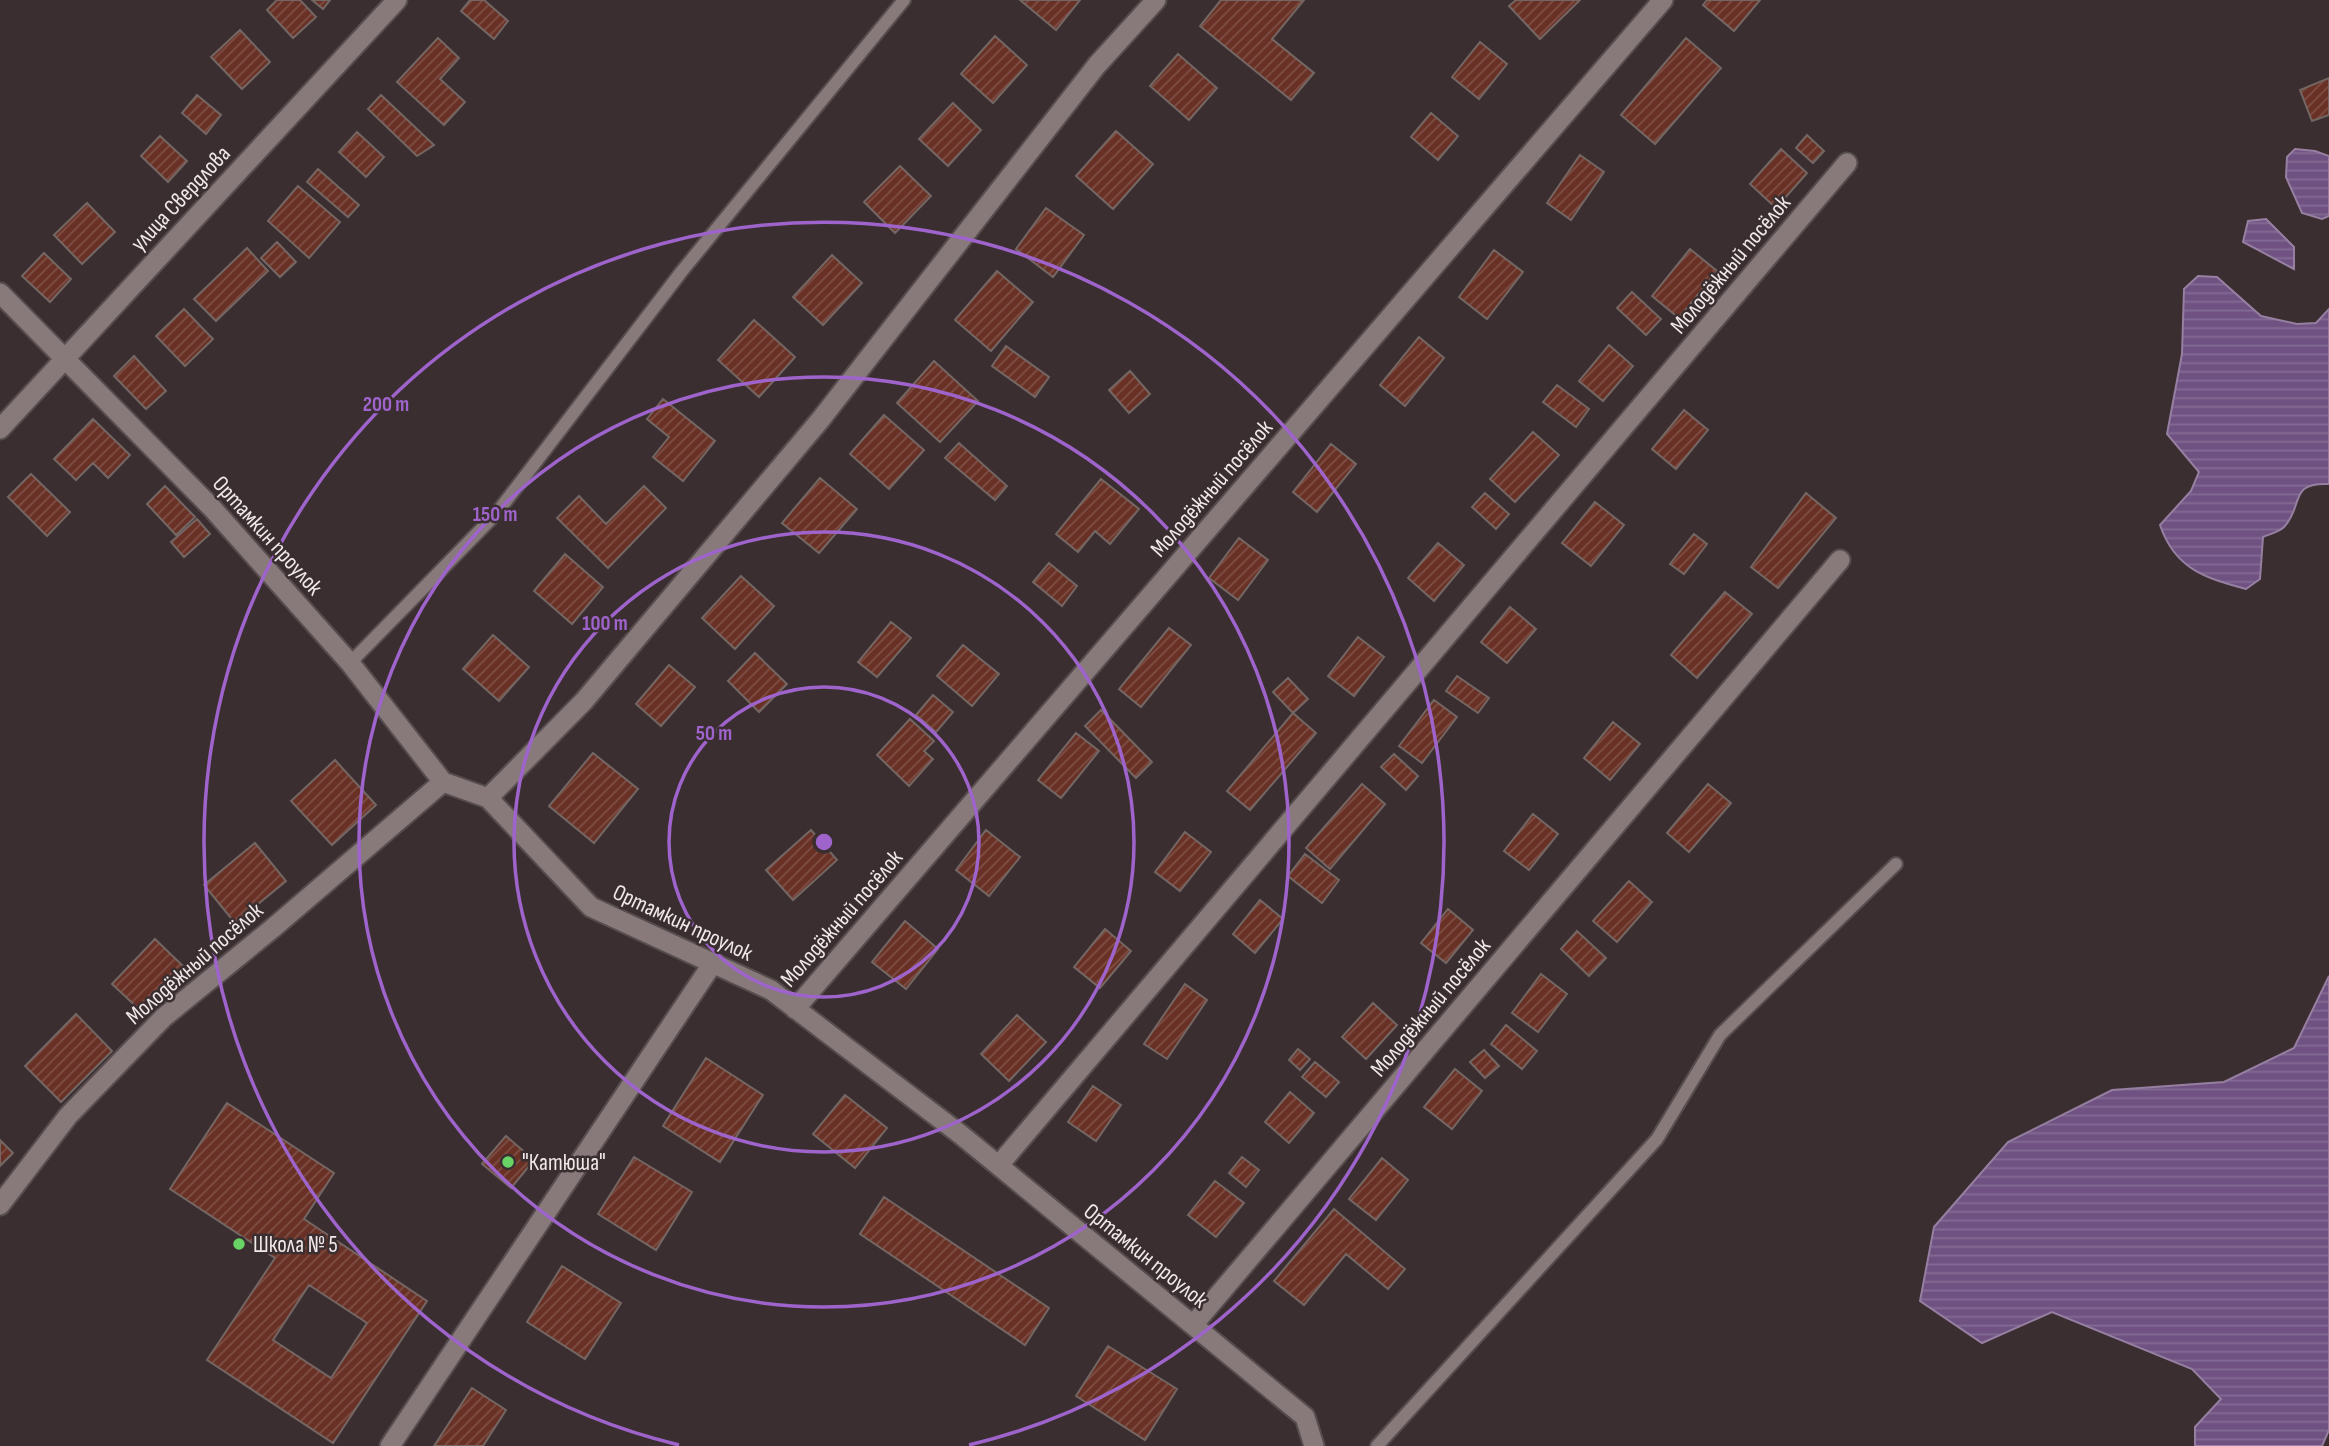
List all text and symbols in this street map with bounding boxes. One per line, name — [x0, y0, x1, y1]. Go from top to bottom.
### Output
street label: улица Свердлова — [125, 140, 237, 257]
street label: Молодёжный посёлок — [1665, 189, 1797, 340]
text: 200 m — [363, 392, 409, 417]
street label: Молодёжный посёлок — [1145, 414, 1279, 563]
street label: Ортамкин проулок — [206, 470, 328, 601]
text: 150 m — [473, 502, 517, 527]
text: 100 m — [582, 611, 628, 636]
text: 50 m — [696, 721, 732, 746]
centre of rings — [812, 830, 836, 854]
street label: Молодёжный посёлок — [775, 844, 909, 993]
street label: Ортамкин проулок — [608, 878, 757, 968]
street label: Молодёжный посёлок — [121, 897, 269, 1031]
street label: Молодёжный посёлок — [1365, 932, 1497, 1083]
place label: "Катюша" — [522, 1149, 606, 1177]
marker: "Катюша" — [500, 1154, 516, 1170]
street label: Ортамкин проулок — [1078, 1197, 1213, 1314]
place label: Школа № 5 — [253, 1231, 338, 1259]
marker: Школа № 5 — [231, 1236, 247, 1252]

